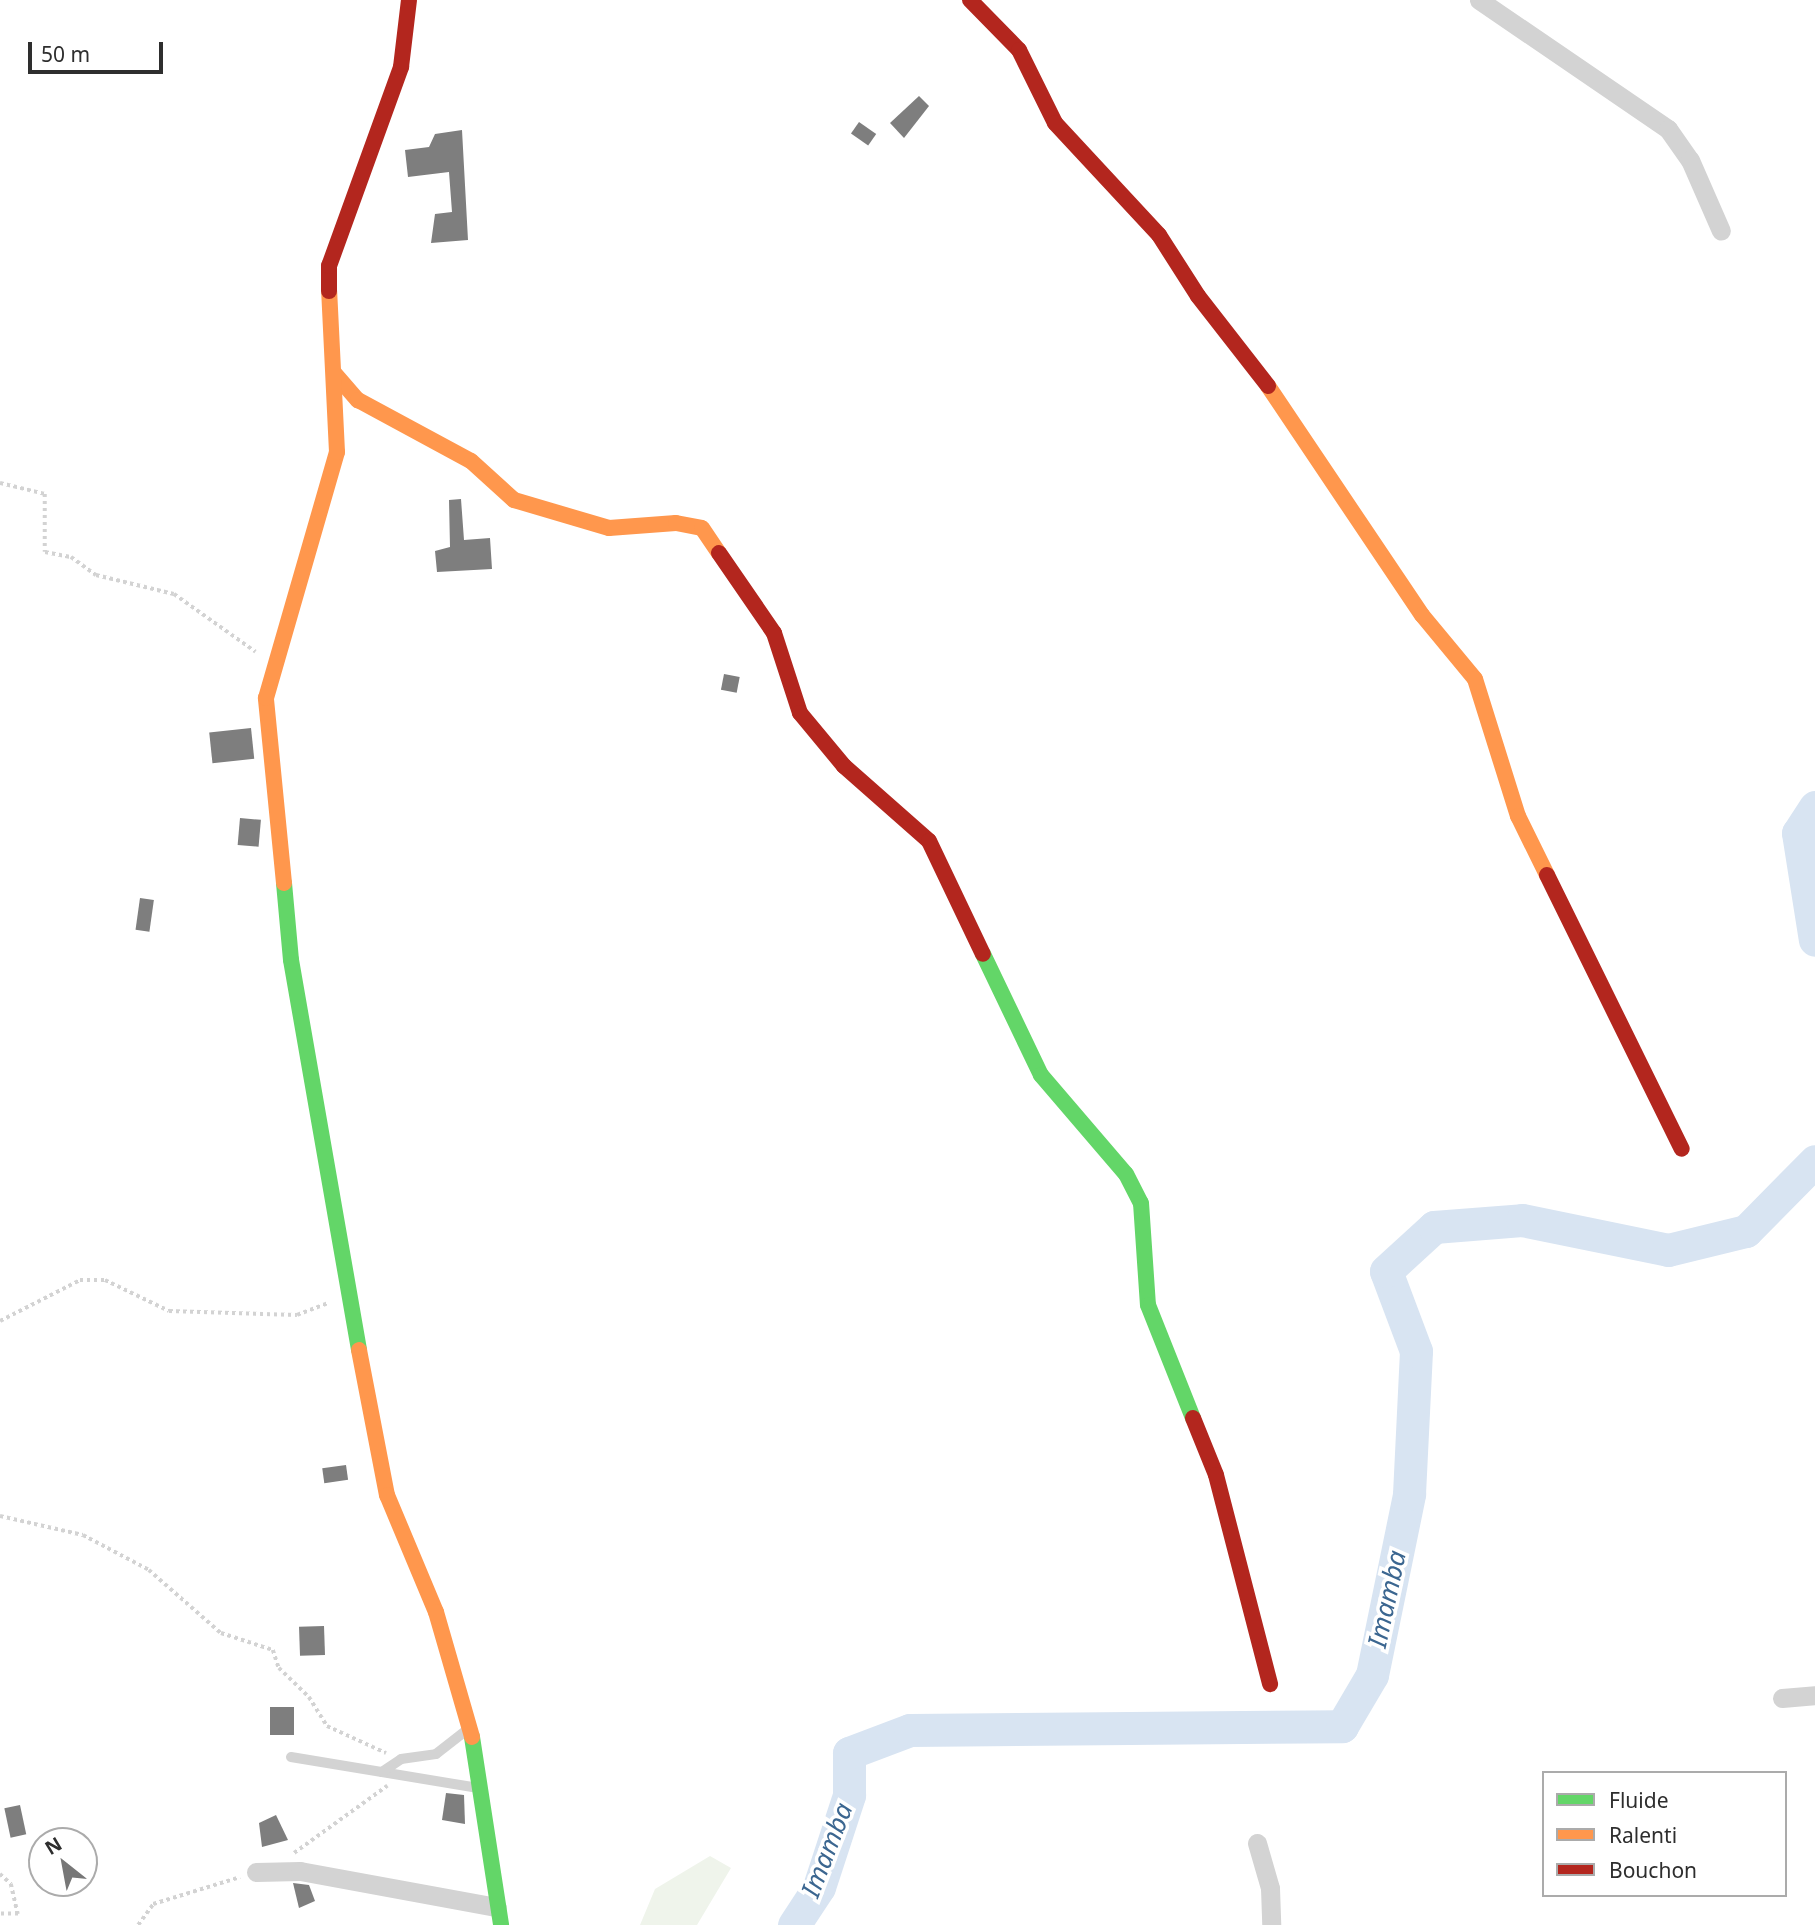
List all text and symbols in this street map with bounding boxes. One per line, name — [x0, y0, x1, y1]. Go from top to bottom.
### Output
scale bar — [32, 28, 166, 72]
text: 50 m — [41, 40, 90, 68]
water label: Imamba — [1361, 1548, 1413, 1650]
legend — [1542, 1771, 1787, 1897]
text: Fluide — [1609, 1786, 1668, 1814]
water label: Imamba — [795, 1798, 859, 1902]
text: Ralenti — [1609, 1821, 1677, 1849]
north arrow — [28, 1827, 98, 1897]
text: N — [40, 1831, 67, 1861]
text: Bouchon — [1609, 1856, 1697, 1884]

